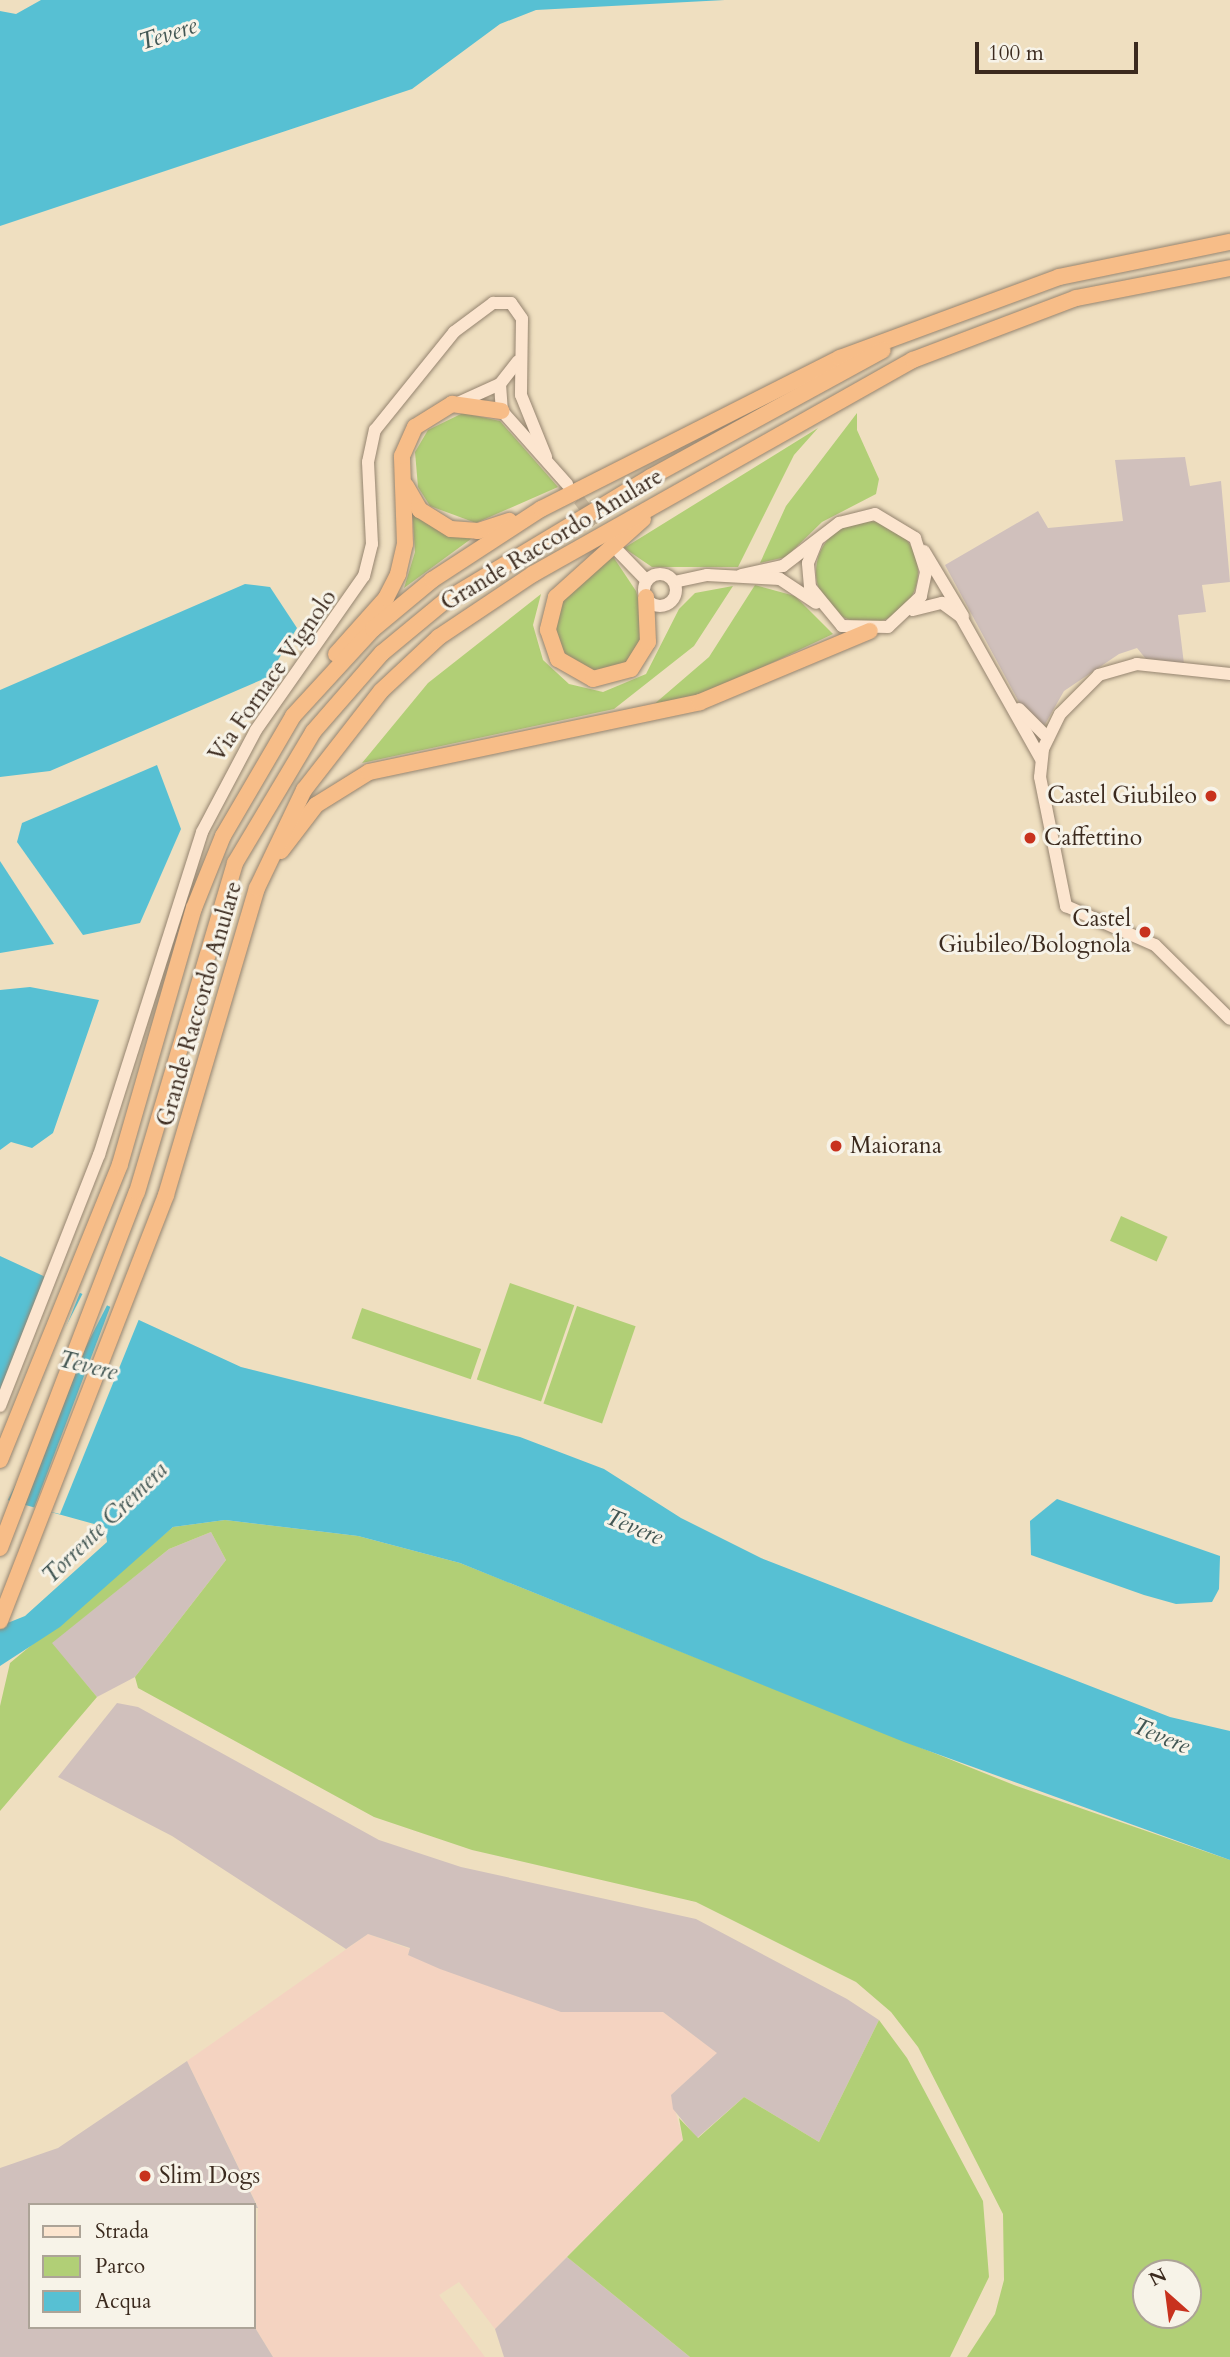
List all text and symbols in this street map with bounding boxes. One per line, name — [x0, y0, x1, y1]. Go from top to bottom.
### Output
water label: Tevere — [135, 11, 201, 57]
scale bar — [978, 28, 1141, 72]
text: 100 m — [988, 39, 1044, 68]
street label: Grande Raccordo Anulare — [436, 463, 668, 617]
street label: Via Fornace Vignolo — [203, 585, 343, 767]
place label: Castel Giubileo — [1047, 782, 1197, 810]
marker: Castel Giubileo — [1203, 788, 1219, 804]
place label: Caffettino — [1044, 824, 1142, 852]
marker: Caffettino — [1022, 830, 1038, 846]
street label: Grande Raccordo Anulare — [152, 878, 248, 1130]
place label: Castel Giubileo/Bolognola — [938, 905, 1131, 959]
marker: Castel Giubileo/Bolognola — [1137, 924, 1153, 940]
place label: Maiorana — [850, 1132, 942, 1160]
marker: Maiorana — [828, 1138, 844, 1154]
water label: Tevere — [56, 1345, 120, 1387]
water label: Torrente Cremera — [36, 1456, 174, 1590]
water label: Tevere — [601, 1502, 667, 1552]
water label: Tevere — [1128, 1711, 1194, 1761]
place label: Slim Dogs — [159, 2162, 260, 2190]
marker: Slim Dogs — [137, 2168, 153, 2184]
legend — [28, 2203, 256, 2329]
text: Strada — [95, 2217, 149, 2246]
text: Parco — [95, 2252, 145, 2281]
north arrow — [1132, 2259, 1202, 2329]
text: N — [1145, 2262, 1171, 2293]
text: Acqua — [95, 2287, 151, 2316]

